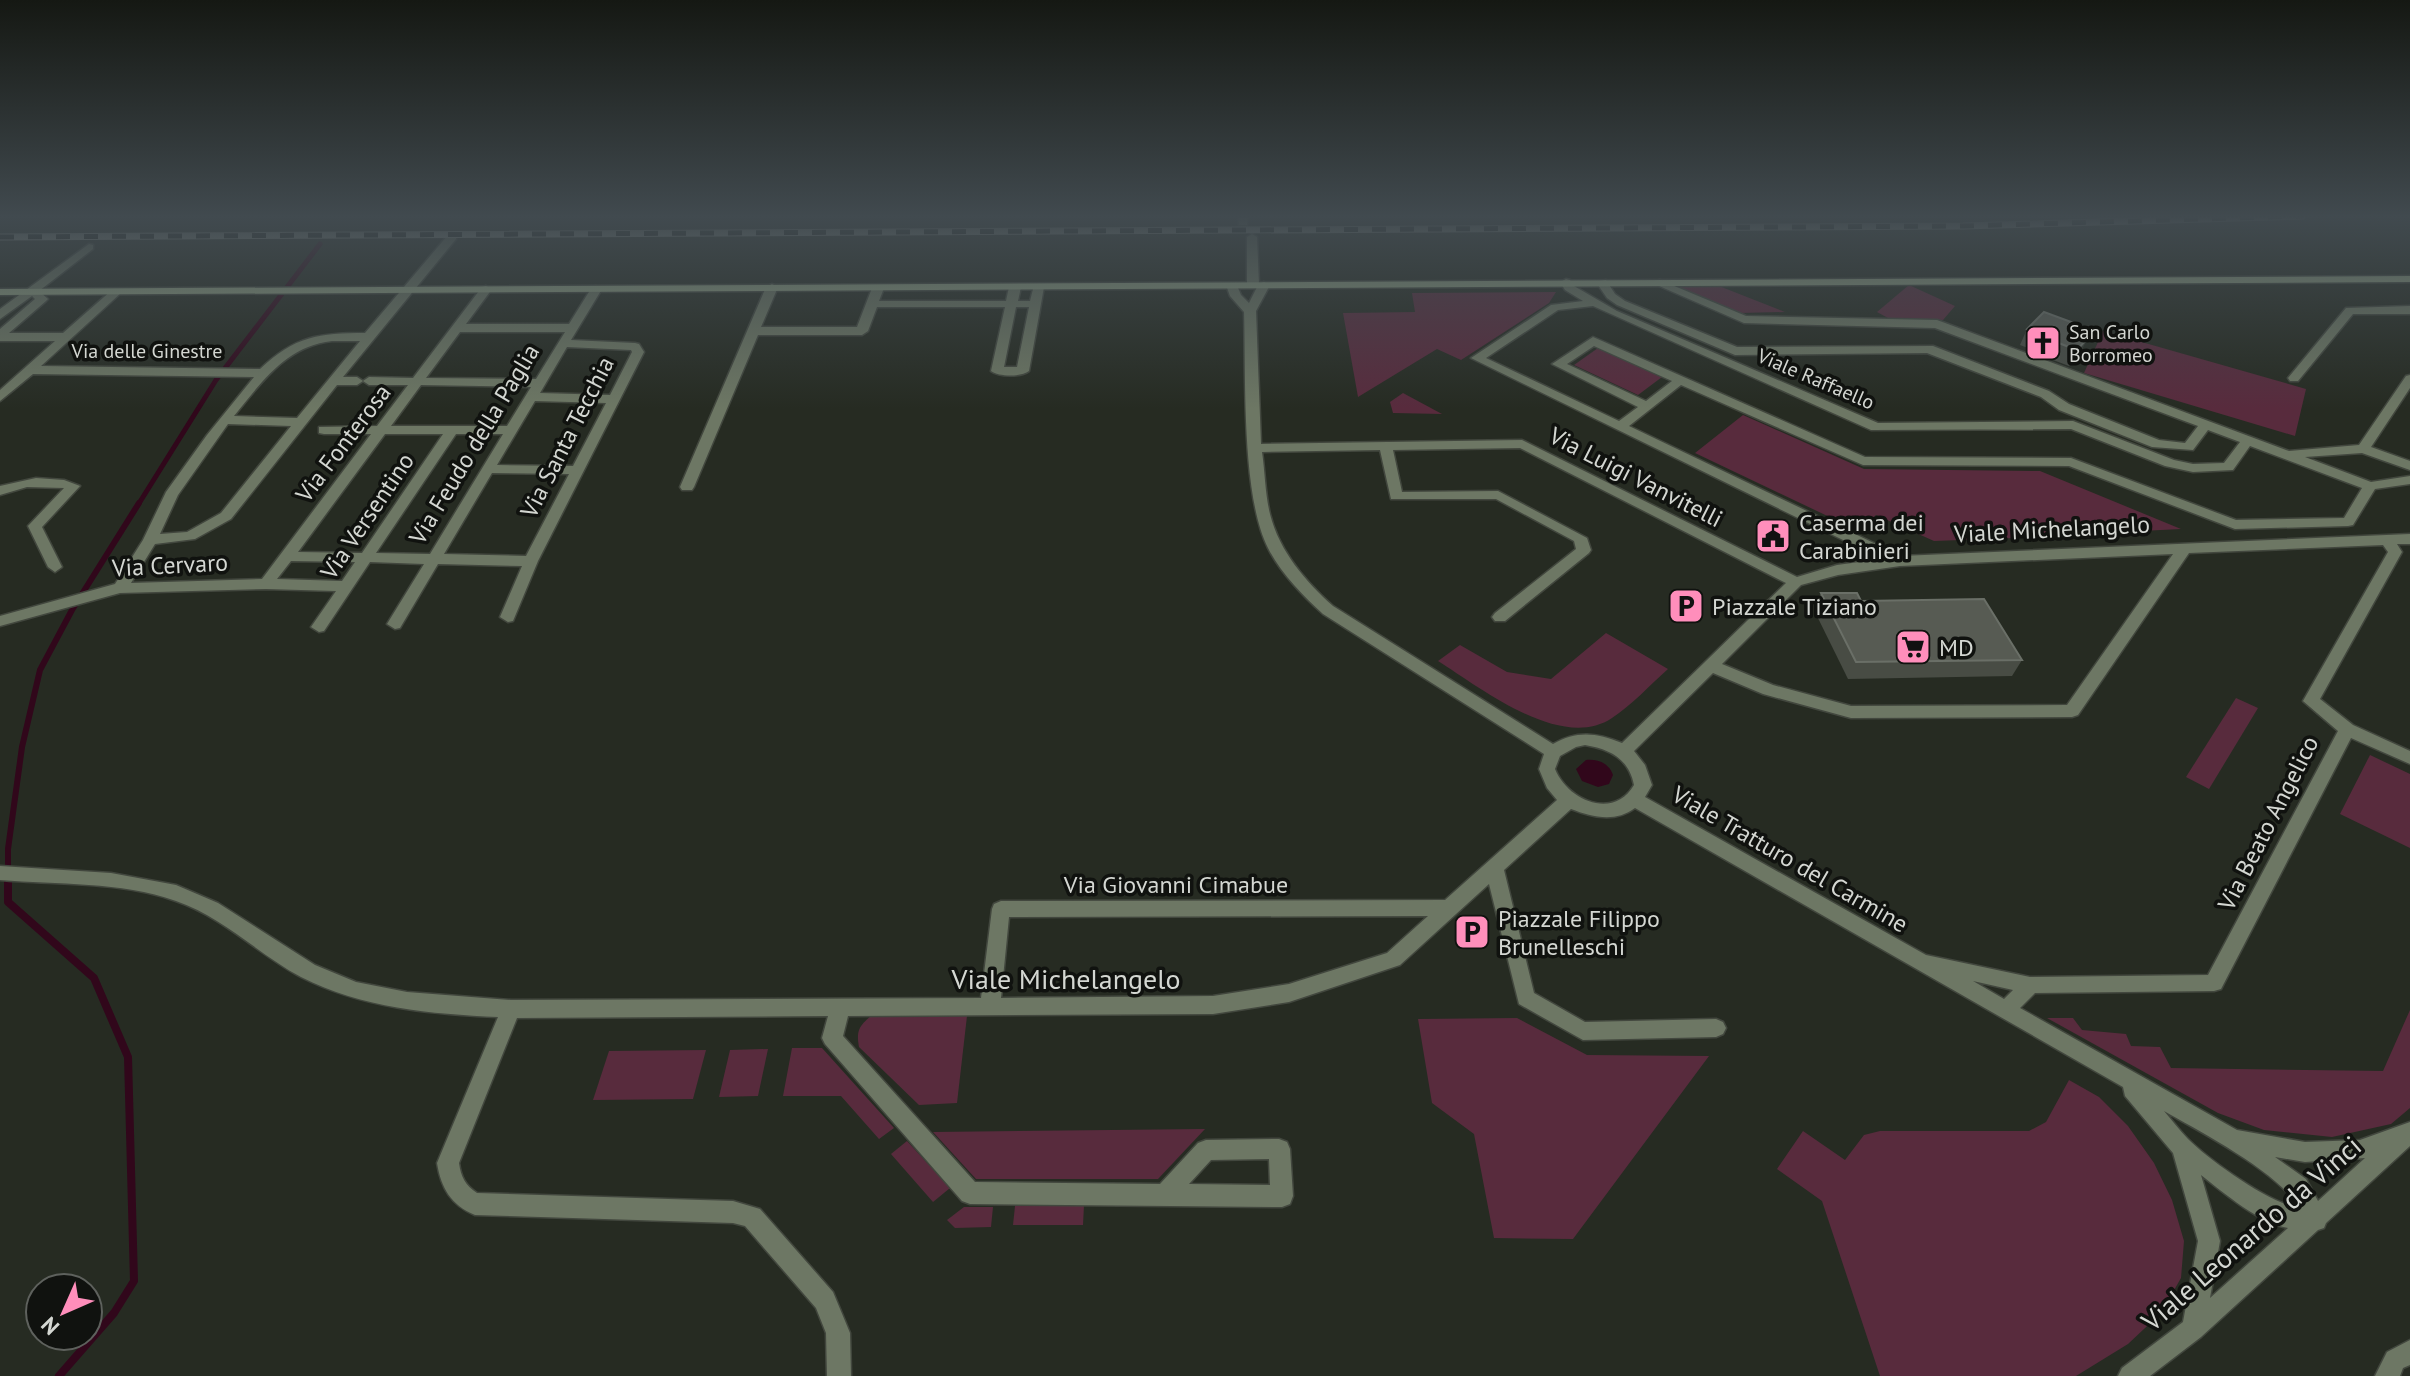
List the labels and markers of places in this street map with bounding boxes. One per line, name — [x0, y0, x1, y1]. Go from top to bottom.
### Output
place label: San Carlo Borromeo — [2069, 319, 2153, 368]
church icon: San Carlo Borromeo — [2024, 324, 2062, 362]
place label: Caserma dei Carabinieri — [1799, 507, 1924, 566]
public building icon: Caserma dei Carabinieri — [1754, 517, 1792, 555]
parking icon: Piazzale Tiziano — [1667, 587, 1705, 625]
place label: Piazzale Tiziano — [1712, 591, 1877, 622]
supermarket icon: MD — [1894, 628, 1932, 666]
place label: MD — [1939, 632, 1974, 663]
place label: Piazzale Filippo Brunelleschi — [1498, 903, 1660, 962]
parking icon: Piazzale Filippo Brunelleschi — [1453, 913, 1491, 951]

